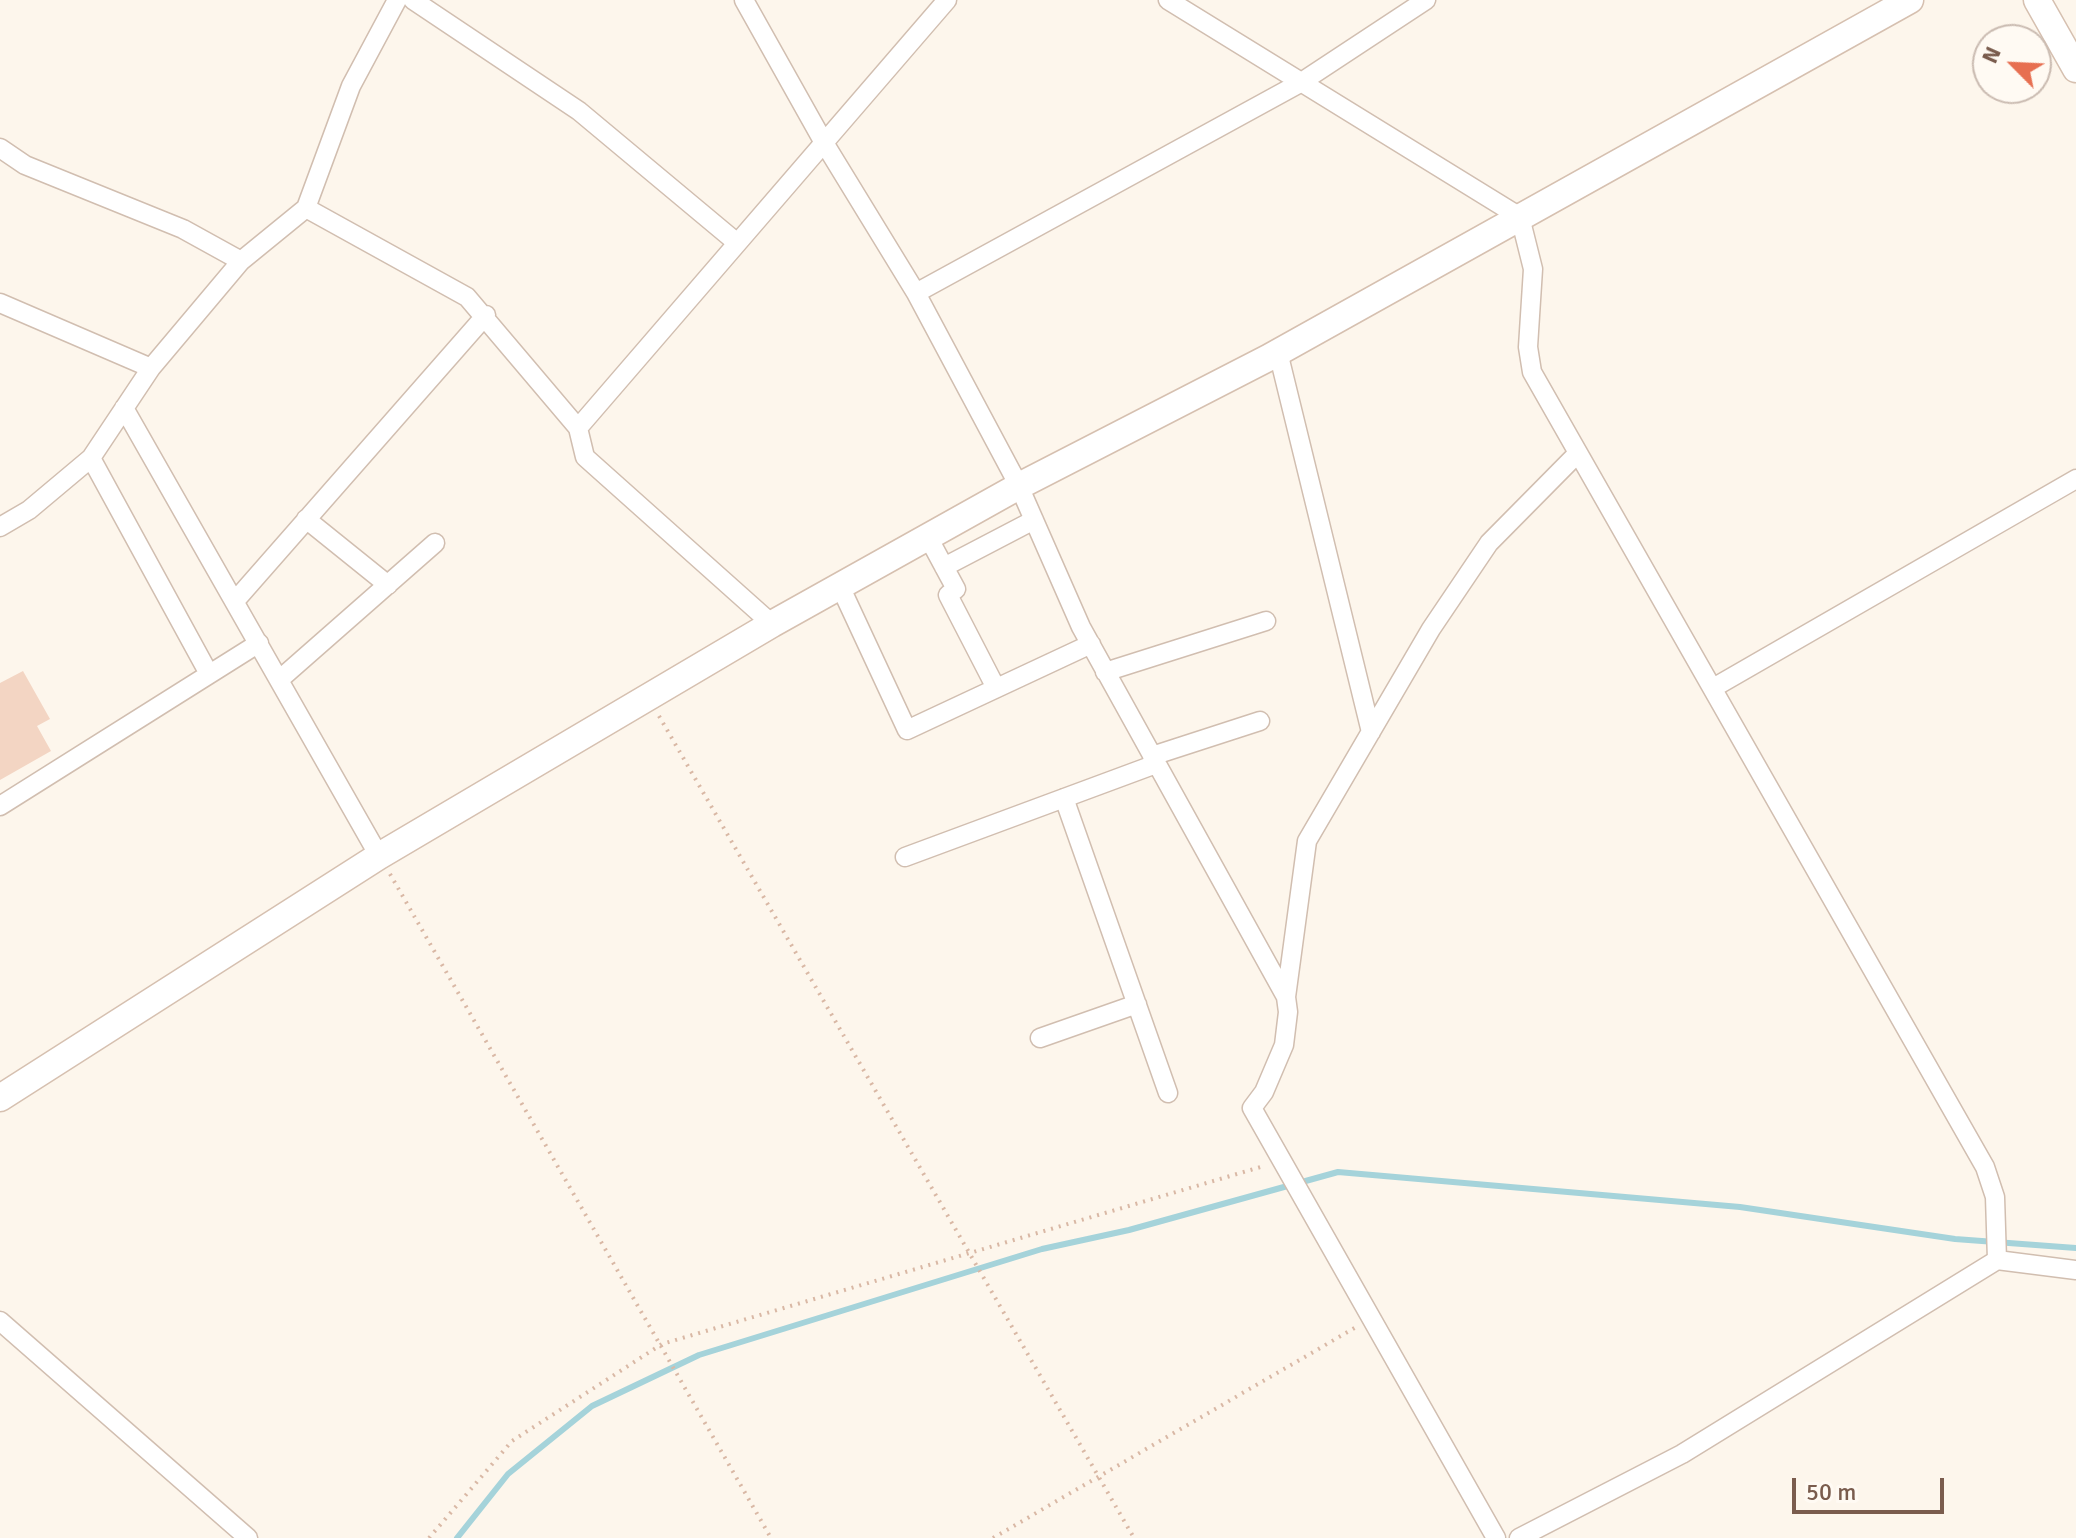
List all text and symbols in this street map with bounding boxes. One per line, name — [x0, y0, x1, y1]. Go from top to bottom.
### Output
north arrow — [1972, 24, 2052, 104]
text: N — [1976, 42, 2007, 67]
scale bar — [1796, 1462, 1948, 1512]
text: 50 m — [1806, 1477, 1856, 1507]

